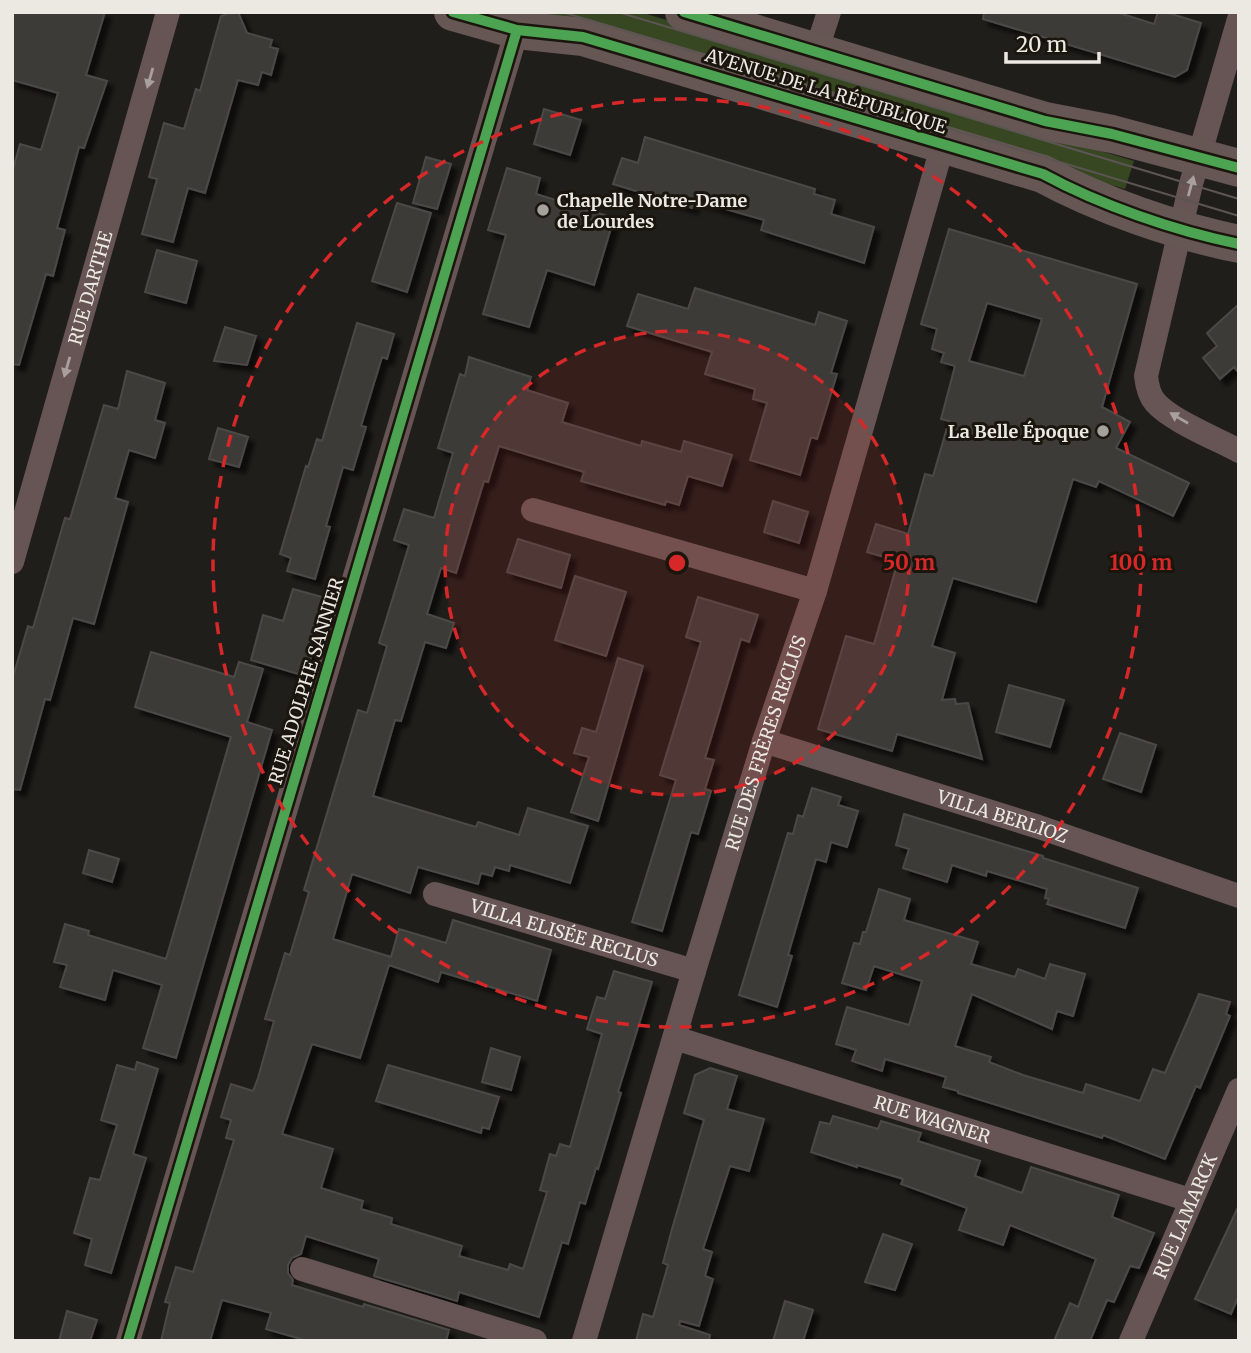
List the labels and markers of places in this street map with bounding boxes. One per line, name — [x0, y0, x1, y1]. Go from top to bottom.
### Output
place label: Chapelle Notre-Dame de Lourdes — [557, 189, 748, 233]
marker: Chapelle Notre-Dame de Lourdes — [535, 202, 551, 218]
place label: La Belle Époque — [948, 420, 1089, 443]
marker: La Belle Époque — [1095, 423, 1111, 439]
centre of rings — [665, 551, 689, 575]

